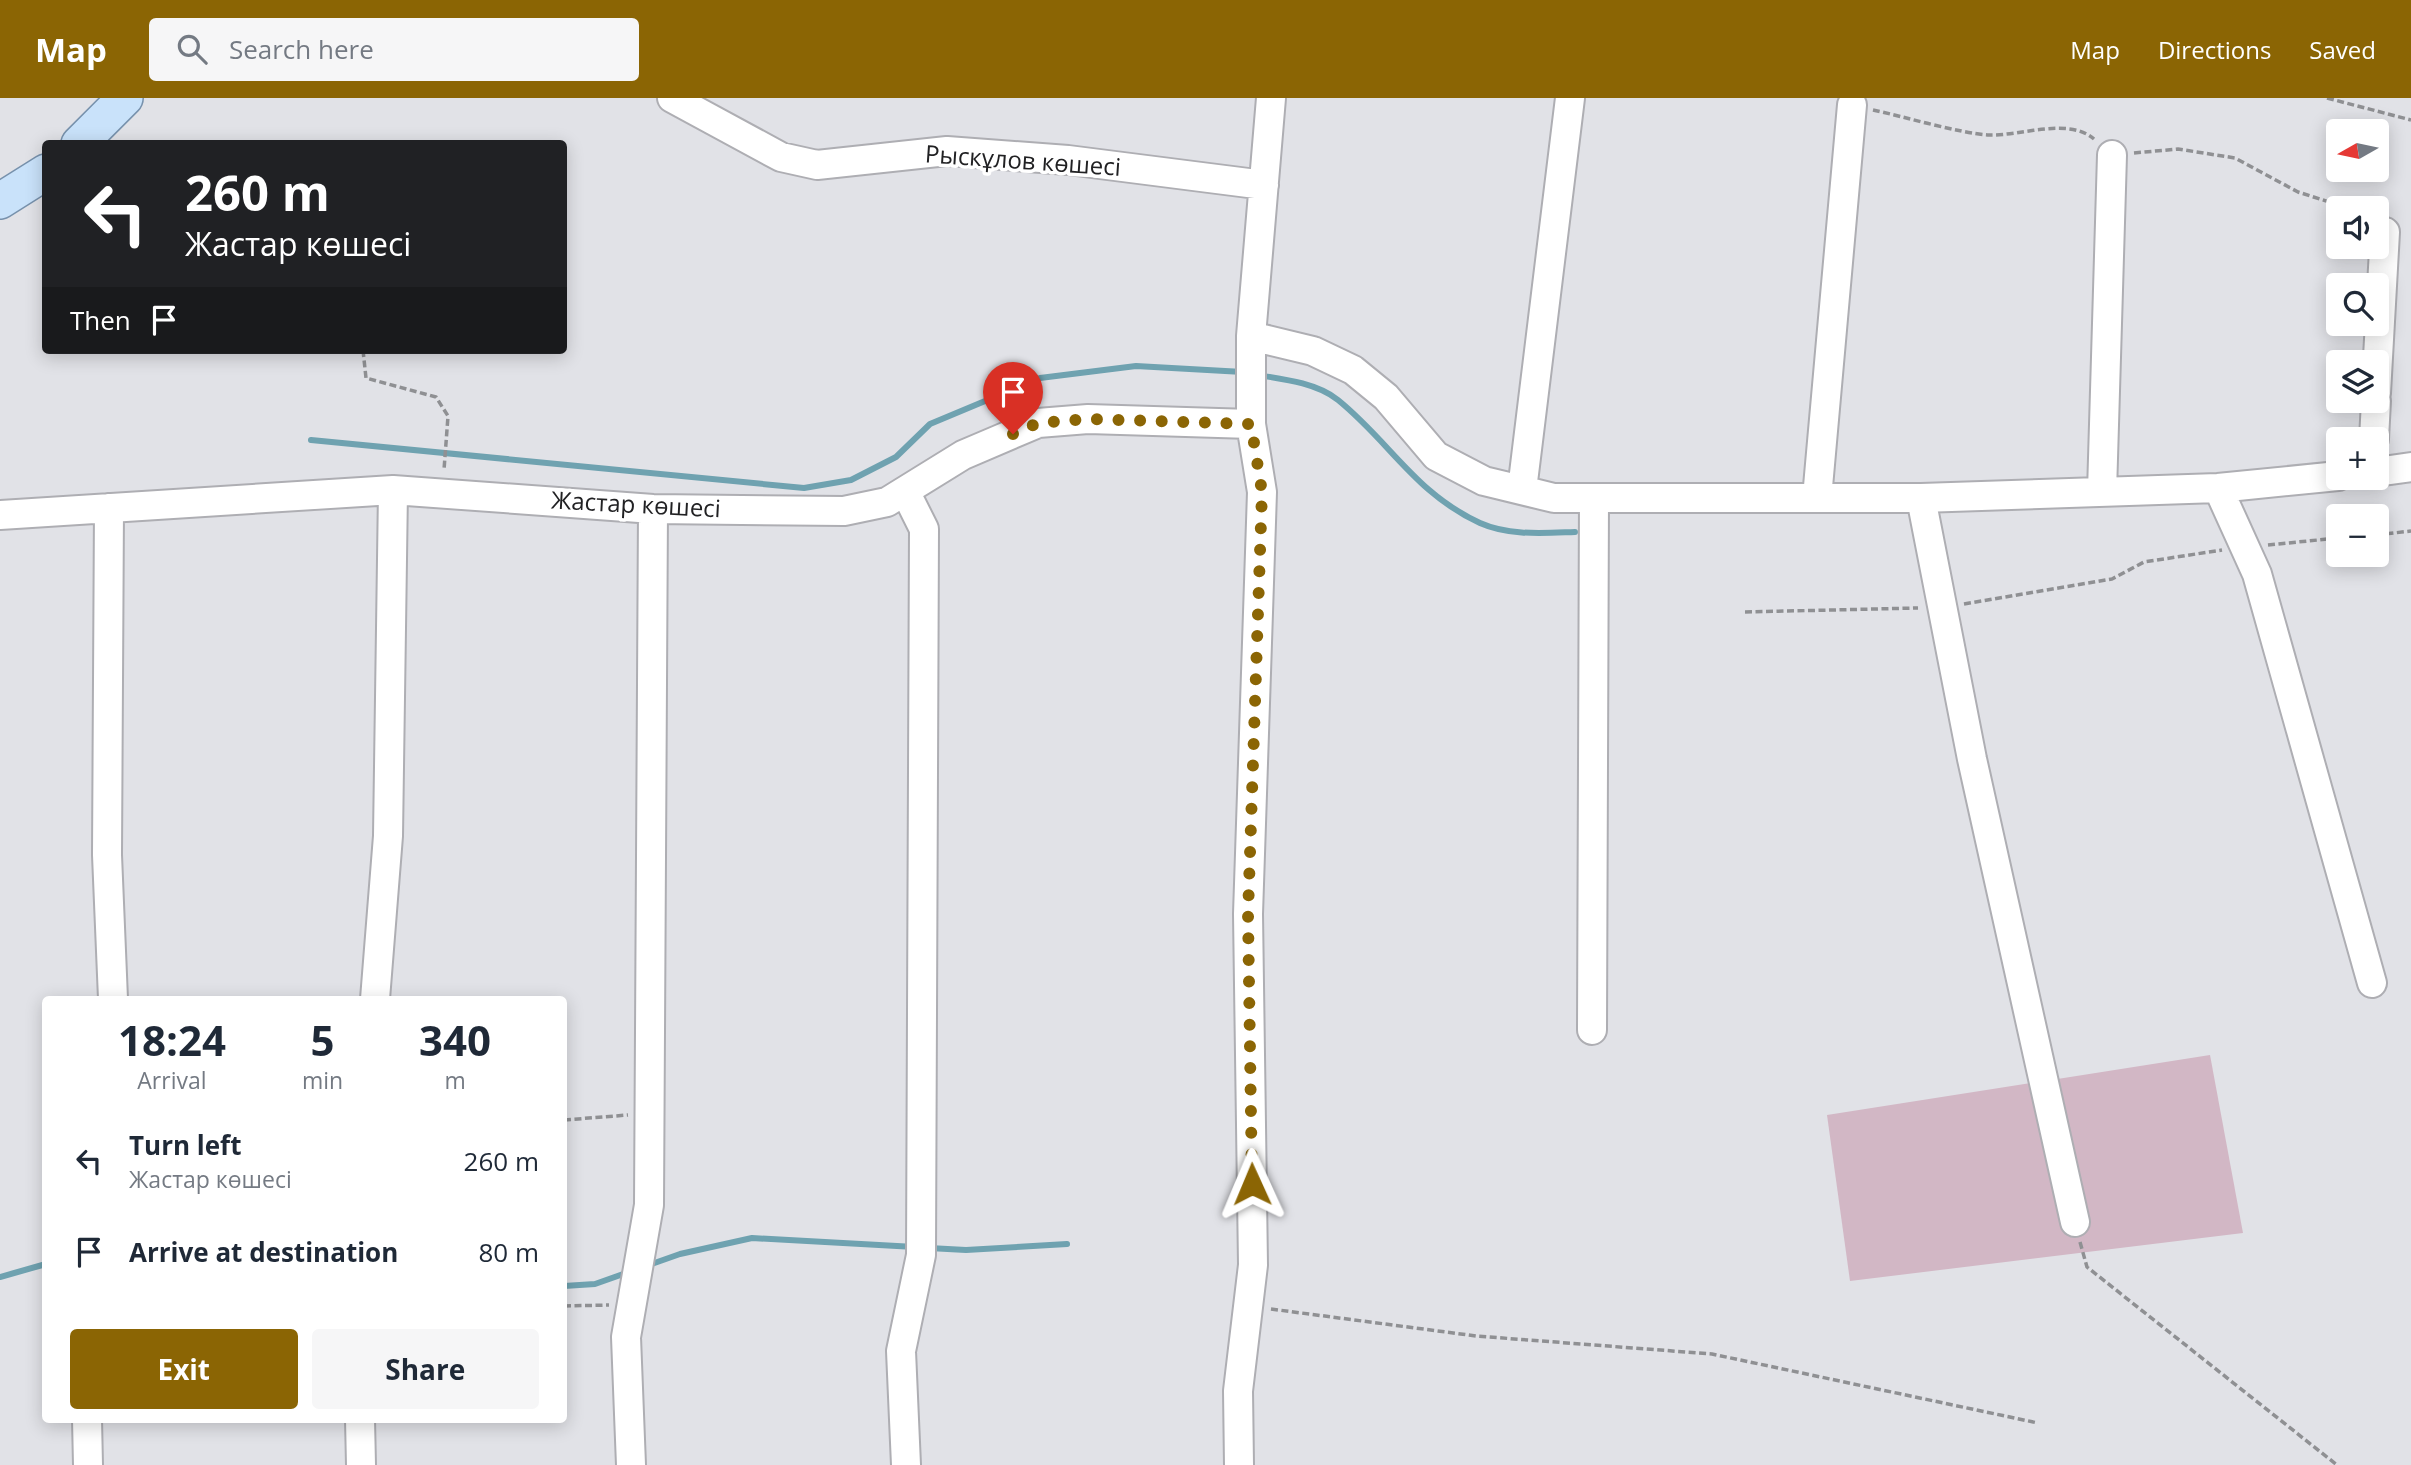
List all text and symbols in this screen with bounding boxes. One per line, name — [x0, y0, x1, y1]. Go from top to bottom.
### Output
search box — [149, 18, 639, 81]
text: Map — [35, 27, 107, 72]
icon: search — [173, 30, 211, 68]
text: Search here — [229, 31, 374, 67]
text: Map — [2070, 33, 2120, 66]
text: Directions — [2158, 33, 2271, 66]
text: Saved — [2309, 33, 2376, 66]
north arrow — [2326, 119, 2389, 182]
map controls — [2326, 119, 2389, 567]
street label: Рыскұлов көшесі — [924, 136, 1122, 183]
text: 260 m — [185, 159, 330, 225]
icon: left — [70, 168, 161, 259]
button: sound — [2326, 196, 2389, 259]
text: Жастар көшесі — [185, 222, 411, 265]
button: search — [2326, 273, 2389, 336]
icon: arrive — [145, 301, 183, 339]
text: Then — [70, 302, 131, 338]
button: layers — [2326, 350, 2389, 413]
pin — [983, 362, 1043, 434]
icon: arrive — [994, 373, 1032, 411]
button: + — [2326, 427, 2389, 490]
street label: Жастар көшесі — [550, 483, 722, 524]
button: − — [2326, 504, 2389, 567]
text: 18:24 — [118, 1011, 226, 1068]
text: 5 — [310, 1011, 335, 1068]
text: 340 — [419, 1011, 491, 1068]
text: Arrival — [137, 1064, 207, 1096]
text: min — [302, 1064, 343, 1096]
text: m — [444, 1064, 466, 1096]
text: Turn left — [129, 1127, 241, 1163]
icon: left — [70, 1142, 108, 1180]
text: 260 m — [464, 1143, 539, 1179]
position arrow — [1215, 1147, 1289, 1221]
text: Жастар көшесі — [129, 1163, 292, 1195]
icon: arrive — [70, 1233, 108, 1271]
text: Arrive at destination — [129, 1234, 398, 1270]
text: 80 m — [478, 1234, 539, 1270]
button: Exit — [70, 1329, 298, 1409]
button: Share — [312, 1329, 539, 1409]

